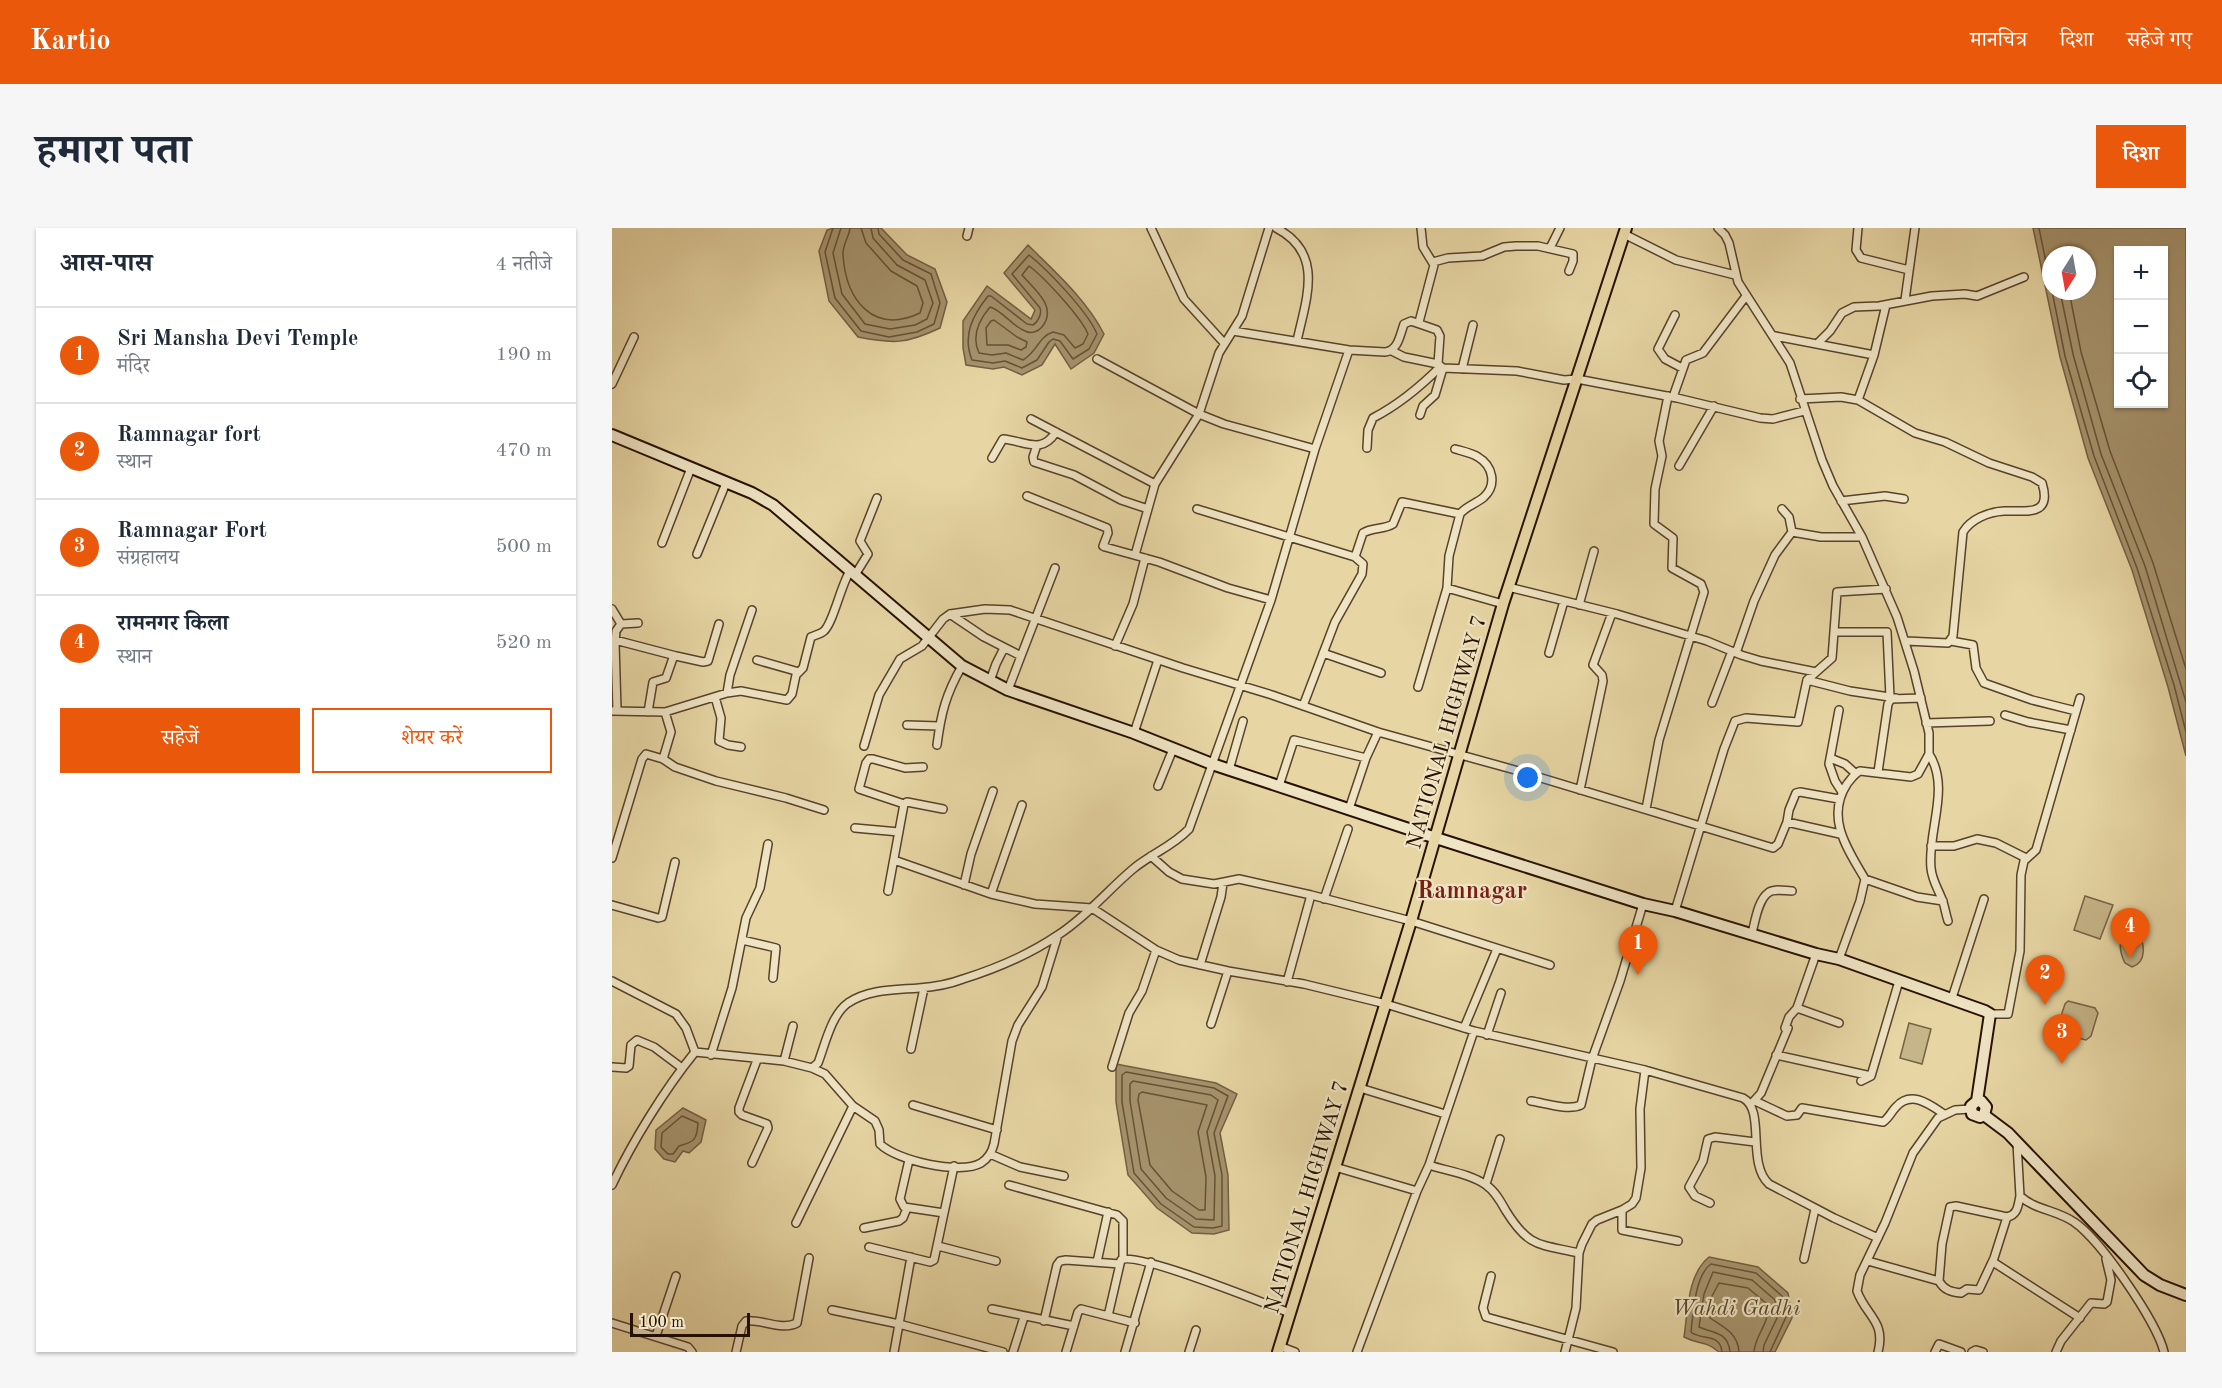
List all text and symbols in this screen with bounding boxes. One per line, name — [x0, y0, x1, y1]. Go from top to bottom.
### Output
text: Kartio — [30, 28, 111, 56]
text: मानचित्र — [1970, 30, 2027, 51]
text: दिशा — [2060, 30, 2093, 51]
text: सहेजे गए — [2126, 30, 2192, 51]
button: दिशा — [2096, 125, 2186, 188]
text: हमारा पता — [36, 131, 191, 173]
north arrow — [2042, 246, 2096, 300]
map controls — [2114, 246, 2168, 408]
button: + — [2114, 246, 2168, 300]
text: आस-पास — [60, 251, 152, 277]
text: 4 नतीजे — [495, 255, 552, 275]
button: − — [2114, 300, 2168, 354]
text: Sri Mansha Devi Temple — [117, 328, 358, 350]
text: 1 — [74, 345, 85, 365]
text: 190 m — [496, 345, 552, 365]
button: locate — [2114, 354, 2168, 408]
text: मंदिर — [117, 357, 150, 377]
text: Ramnagar fort — [117, 424, 261, 446]
text: 2 — [74, 441, 85, 461]
text: 470 m — [496, 441, 552, 461]
text: स्थान — [117, 453, 152, 473]
text: Ramnagar Fort — [117, 520, 267, 542]
text: 3 — [74, 537, 85, 557]
text: 500 m — [496, 537, 552, 557]
text: संग्रहालय — [117, 549, 179, 569]
text: रामनगर किला — [117, 613, 228, 635]
street label: NATIONAL HIGHWAY 7 — [1404, 613, 1491, 852]
text: 4 — [74, 633, 85, 653]
text: 520 m — [496, 633, 552, 653]
text: स्थान — [117, 648, 152, 668]
button: सहेजें — [60, 708, 300, 773]
button: शेयर करें — [312, 708, 552, 773]
your location — [1513, 763, 1542, 792]
district label: Ramnagar — [1417, 880, 1527, 904]
pin: 4 — [2110, 908, 2150, 958]
pin: 1 — [1618, 926, 1658, 975]
pin: 2 — [2026, 956, 2064, 1005]
pin: 3 — [2042, 1014, 2082, 1064]
street label: NATIONAL HIGHWAY 7 — [1262, 1079, 1353, 1316]
water label: Wahdi Gadhi — [1672, 1298, 1801, 1320]
scale bar — [630, 1310, 750, 1338]
text: 100 m — [639, 1315, 684, 1331]

